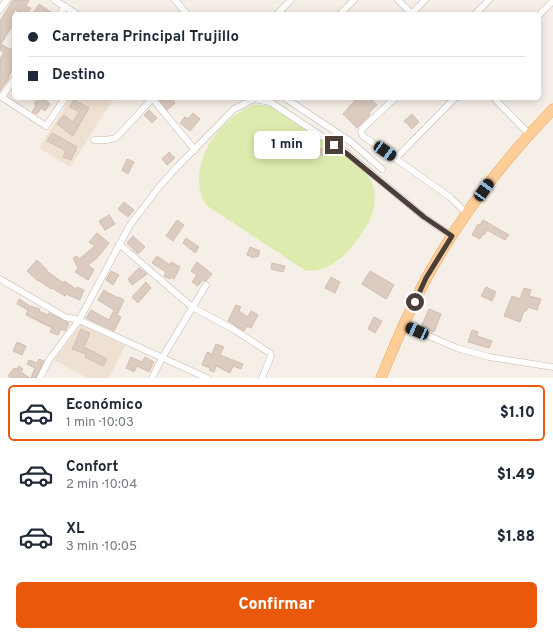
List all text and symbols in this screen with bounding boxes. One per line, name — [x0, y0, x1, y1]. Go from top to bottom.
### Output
text: Carretera Principal Trujillo — [52, 28, 239, 47]
text: Destino — [52, 66, 105, 85]
callout: 1 min — [254, 131, 320, 159]
route end — [325, 136, 343, 154]
text: 1 min — [271, 137, 303, 153]
car — [372, 139, 398, 163]
car — [472, 177, 496, 203]
route start — [406, 293, 424, 311]
car — [404, 321, 430, 341]
icon: car — [18, 395, 54, 431]
text: Económico — [66, 396, 143, 415]
text: $1.10 — [500, 404, 535, 423]
text: 1 min · 10:03 — [66, 415, 134, 431]
icon: car — [18, 457, 54, 493]
text: Confort — [66, 458, 118, 477]
text: $1.49 — [497, 466, 535, 485]
text: 2 min · 10:04 — [66, 477, 137, 493]
icon: car — [18, 519, 54, 555]
text: XL — [66, 520, 84, 539]
text: $1.88 — [497, 528, 535, 547]
text: 3 min · 10:05 — [66, 539, 137, 555]
button: Confirmar — [16, 582, 537, 628]

